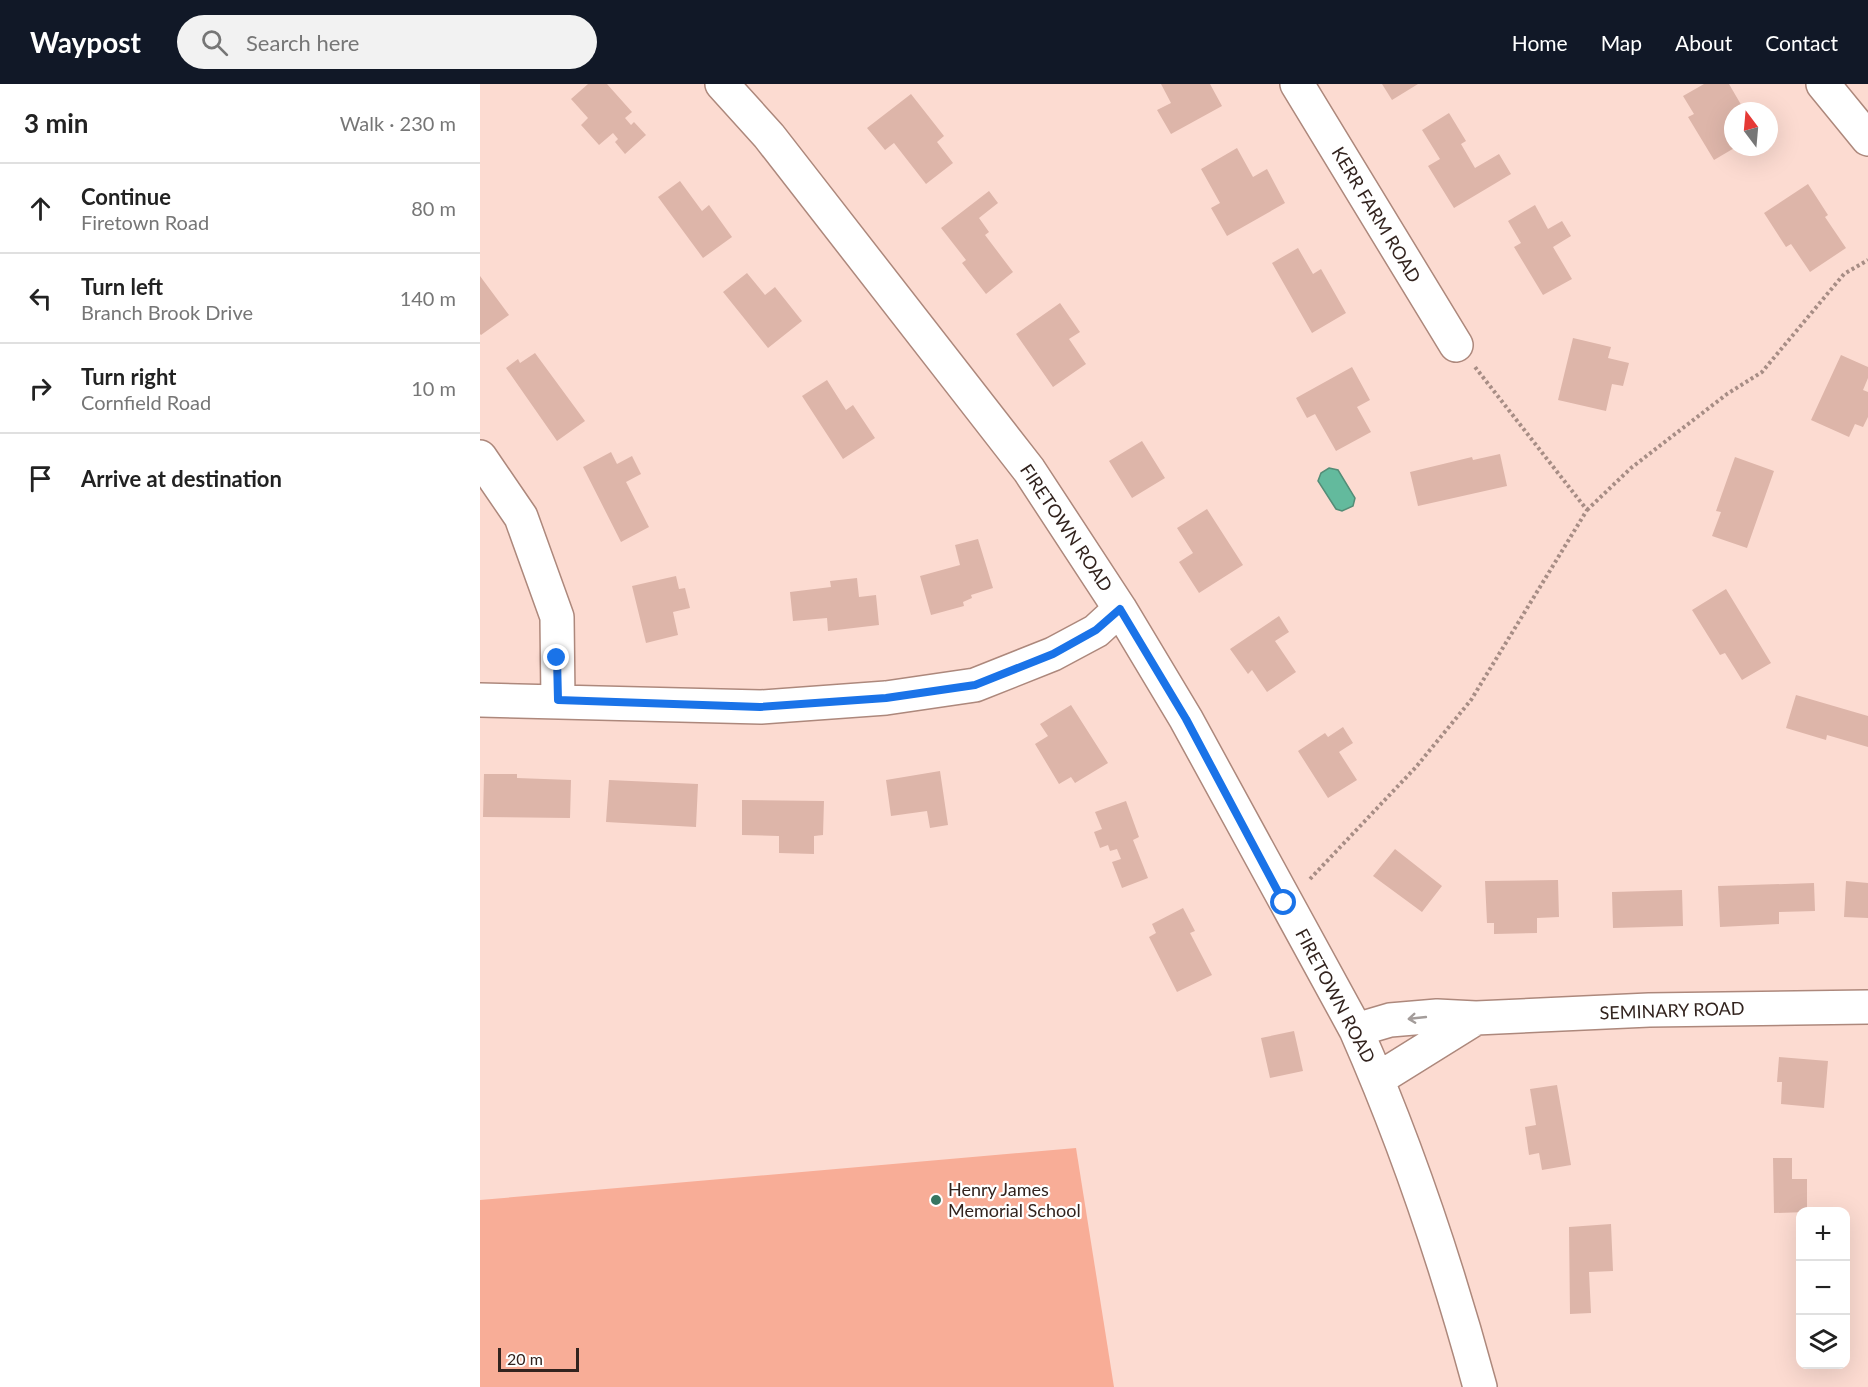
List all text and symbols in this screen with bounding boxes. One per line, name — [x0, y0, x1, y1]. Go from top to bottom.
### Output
search box — [177, 15, 597, 69]
text: Waypost — [30, 25, 141, 59]
icon: search — [198, 26, 231, 59]
text: Search here — [246, 29, 359, 56]
text: Home — [1512, 30, 1568, 55]
text: Map — [1601, 30, 1642, 55]
text: About — [1675, 30, 1732, 55]
text: Contact — [1765, 30, 1838, 55]
north arrow — [1724, 102, 1778, 156]
text: 3 min — [24, 107, 88, 139]
text: Walk · 230 m — [340, 111, 456, 135]
street label: KERR FARM ROAD — [1328, 143, 1426, 286]
text: Continue — [81, 183, 171, 210]
icon: ahead — [24, 192, 57, 225]
text: 80 m — [411, 196, 456, 220]
text: Firetown Road — [81, 210, 209, 234]
text: Turn left — [81, 273, 163, 300]
icon: left — [24, 282, 57, 315]
text: 140 m — [400, 286, 456, 310]
text: Branch Brook Drive — [81, 300, 253, 324]
text: Turn right — [81, 363, 176, 390]
icon: right — [24, 372, 57, 405]
text: 10 m — [411, 376, 456, 400]
text: Cornfield Road — [81, 390, 211, 414]
street label: FIRETOWN ROAD — [1016, 459, 1118, 595]
icon: arrive — [24, 462, 57, 495]
text: Arrive at destination — [81, 465, 282, 492]
route end — [543, 644, 569, 670]
route start — [1270, 889, 1296, 915]
street label: FIRETOWN ROAD — [1291, 924, 1381, 1067]
street label: SEMINARY ROAD — [1599, 996, 1745, 1024]
one-way arrow — [1408, 1013, 1428, 1024]
place label: Henry James Memorial School — [948, 1178, 1081, 1221]
marker: Henry James Memorial School — [929, 1193, 943, 1207]
map controls — [1796, 1207, 1850, 1369]
button: + — [1796, 1207, 1850, 1261]
button: − — [1796, 1261, 1850, 1315]
button: layers — [1796, 1315, 1850, 1369]
scale bar — [498, 1345, 579, 1372]
text: 20 m — [507, 1349, 543, 1368]

